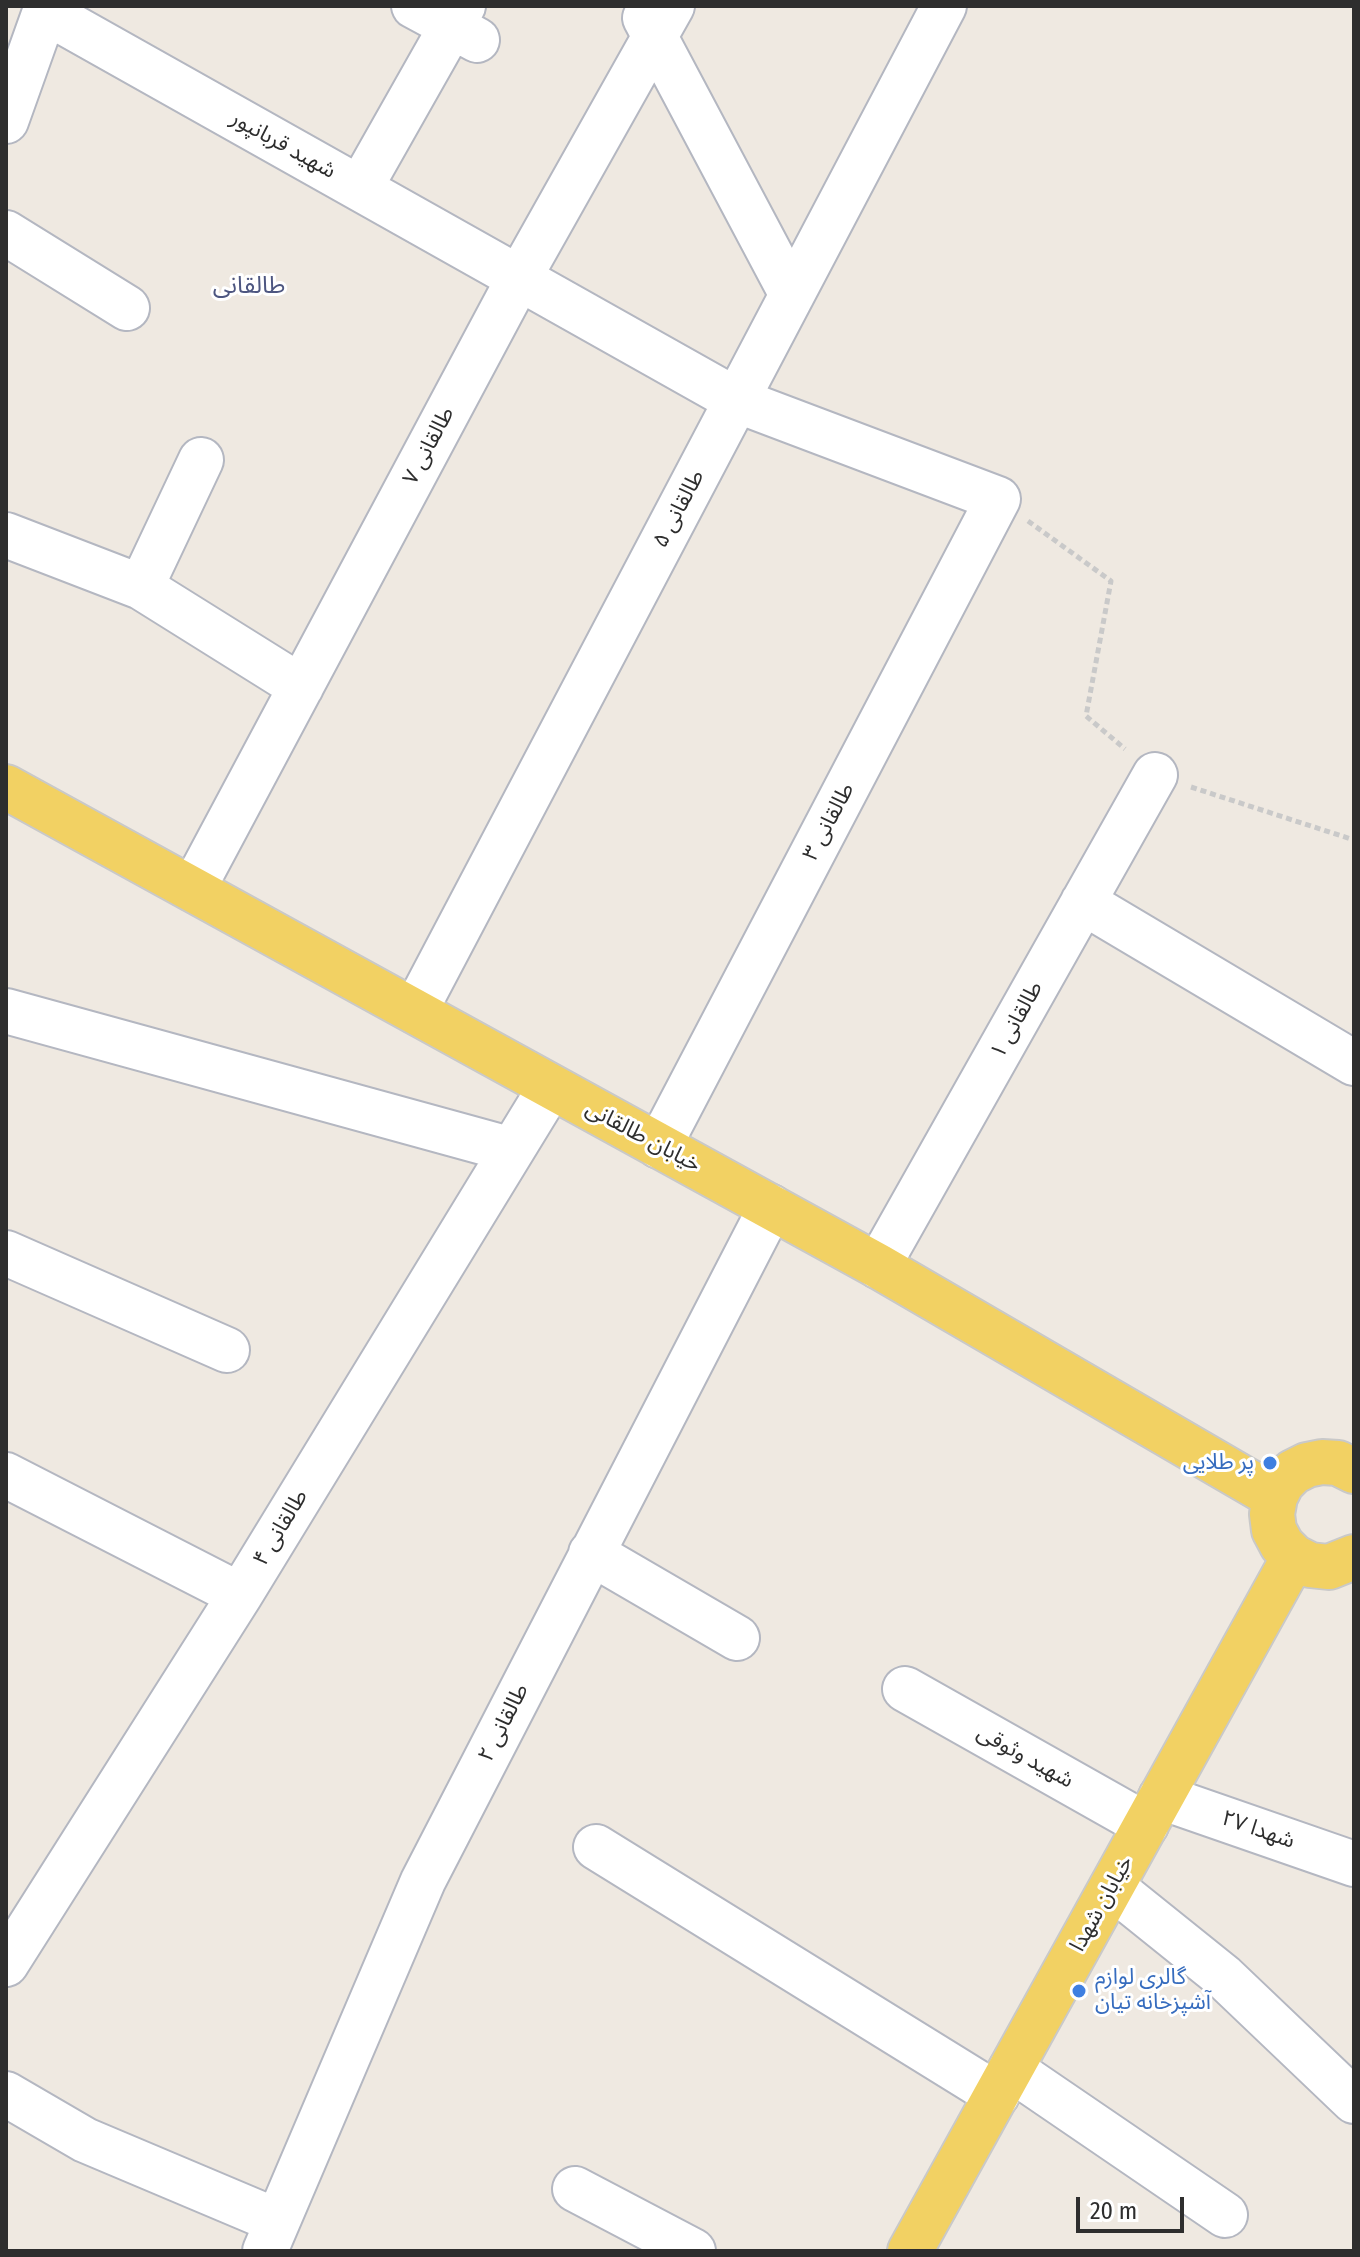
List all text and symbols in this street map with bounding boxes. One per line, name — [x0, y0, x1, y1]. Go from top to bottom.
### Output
street label: شهید قربانپور — [226, 105, 340, 185]
district label: طالقانی — [213, 272, 285, 300]
street label: طالقانی ۷ — [398, 403, 460, 489]
street label: طالقانی ۵ — [648, 466, 710, 552]
street label: طالقانی ۳ — [798, 779, 860, 865]
street label: طالقانی ۱ — [985, 977, 1049, 1063]
street label: خیابان طالقانی — [581, 1096, 705, 1178]
place label: پر طلایی — [1183, 1450, 1254, 1476]
marker: پر طلایی — [1261, 1454, 1279, 1472]
street label: طالقانی ۴ — [248, 1485, 314, 1571]
street label: طالقانی ۲ — [473, 1680, 535, 1766]
street label: شهید وثوقی — [972, 1720, 1078, 1794]
street label: ۲۷ شهدا — [1218, 1805, 1298, 1855]
street label: خیابان شهدا — [1065, 1851, 1139, 1957]
place label: گالری لوازم آشپزخانه تیان — [1095, 1965, 1211, 2016]
marker: گالری لوازم آشپزخانه تیان — [1070, 1982, 1088, 2000]
scale bar — [1080, 2181, 1188, 2231]
text: 20 m — [1090, 2197, 1137, 2225]

